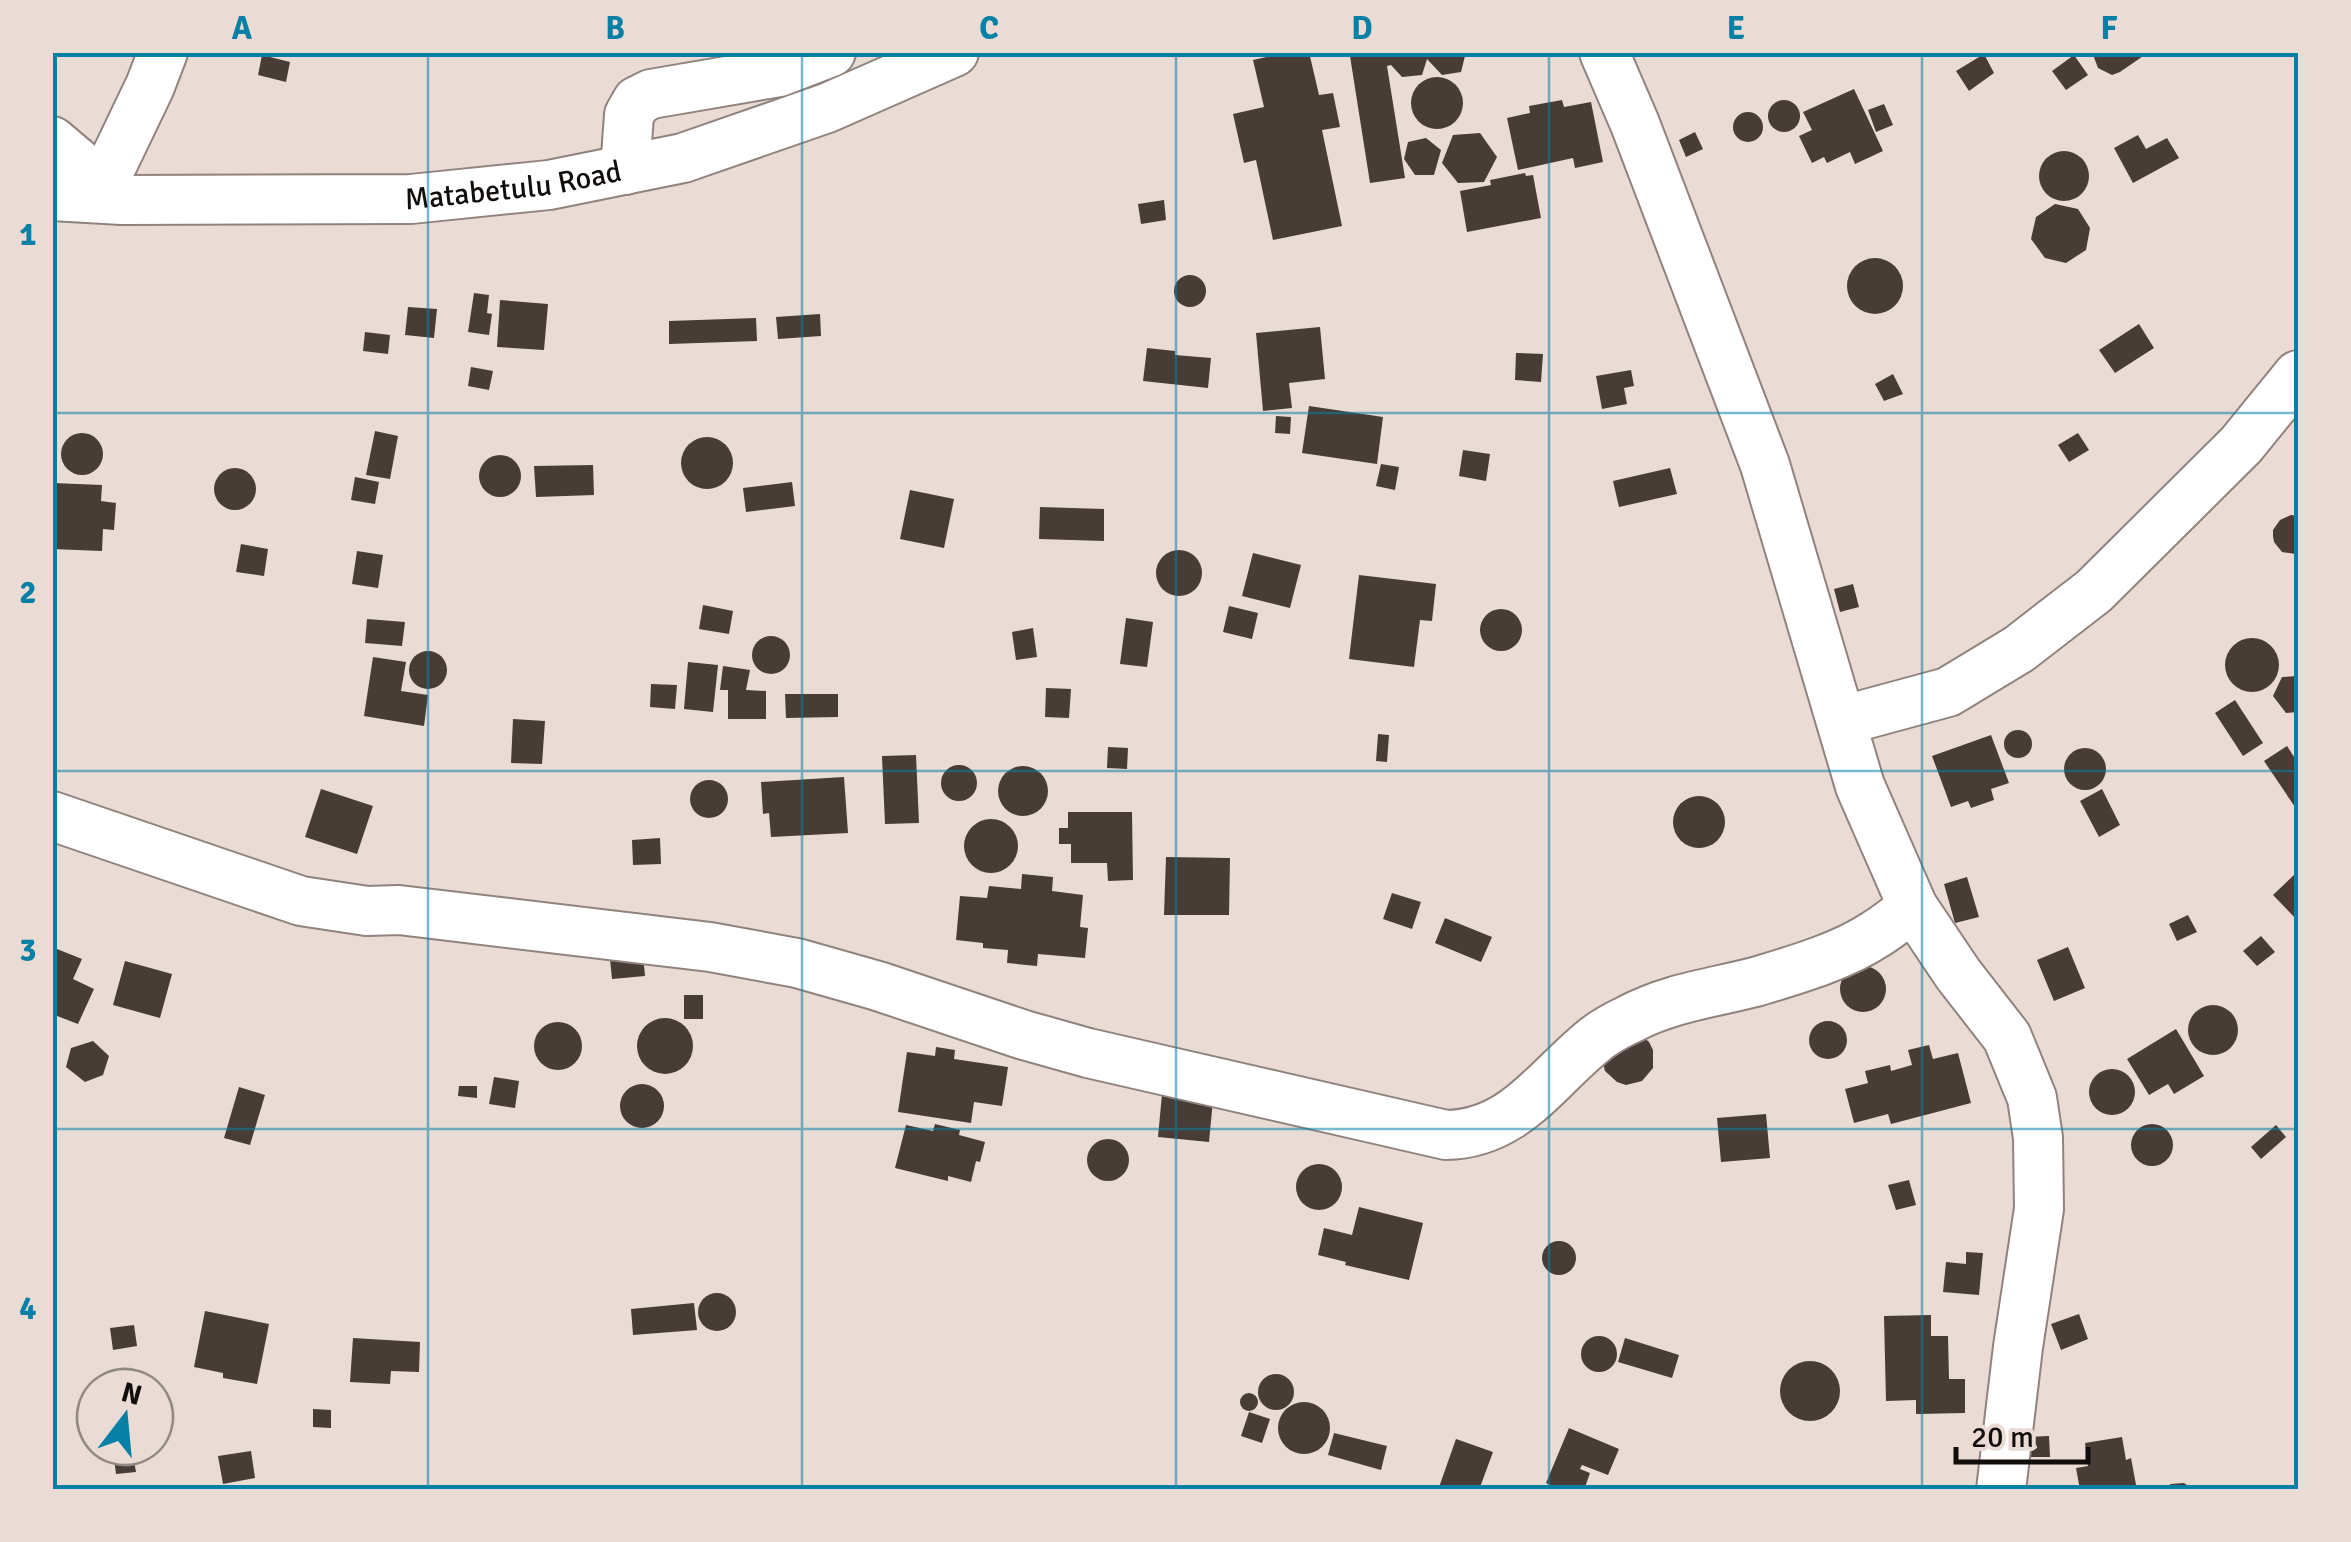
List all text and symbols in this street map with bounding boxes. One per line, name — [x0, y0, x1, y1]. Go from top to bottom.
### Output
text: A — [232, 9, 253, 48]
text: B — [605, 9, 625, 48]
text: C — [979, 9, 999, 48]
text: D — [1351, 9, 1373, 48]
text: E — [1727, 9, 1745, 48]
text: F — [2100, 9, 2118, 48]
street label: Matabetulu Road — [403, 152, 625, 218]
text: 1 — [19, 215, 37, 254]
text: 2 — [19, 573, 37, 612]
text: 3 — [19, 931, 37, 970]
text: 4 — [19, 1289, 37, 1328]
north arrow — [75, 1367, 175, 1467]
text: N — [118, 1375, 146, 1413]
scale bar — [1956, 1402, 2088, 1464]
text: 20 m — [1971, 1419, 2034, 1456]

